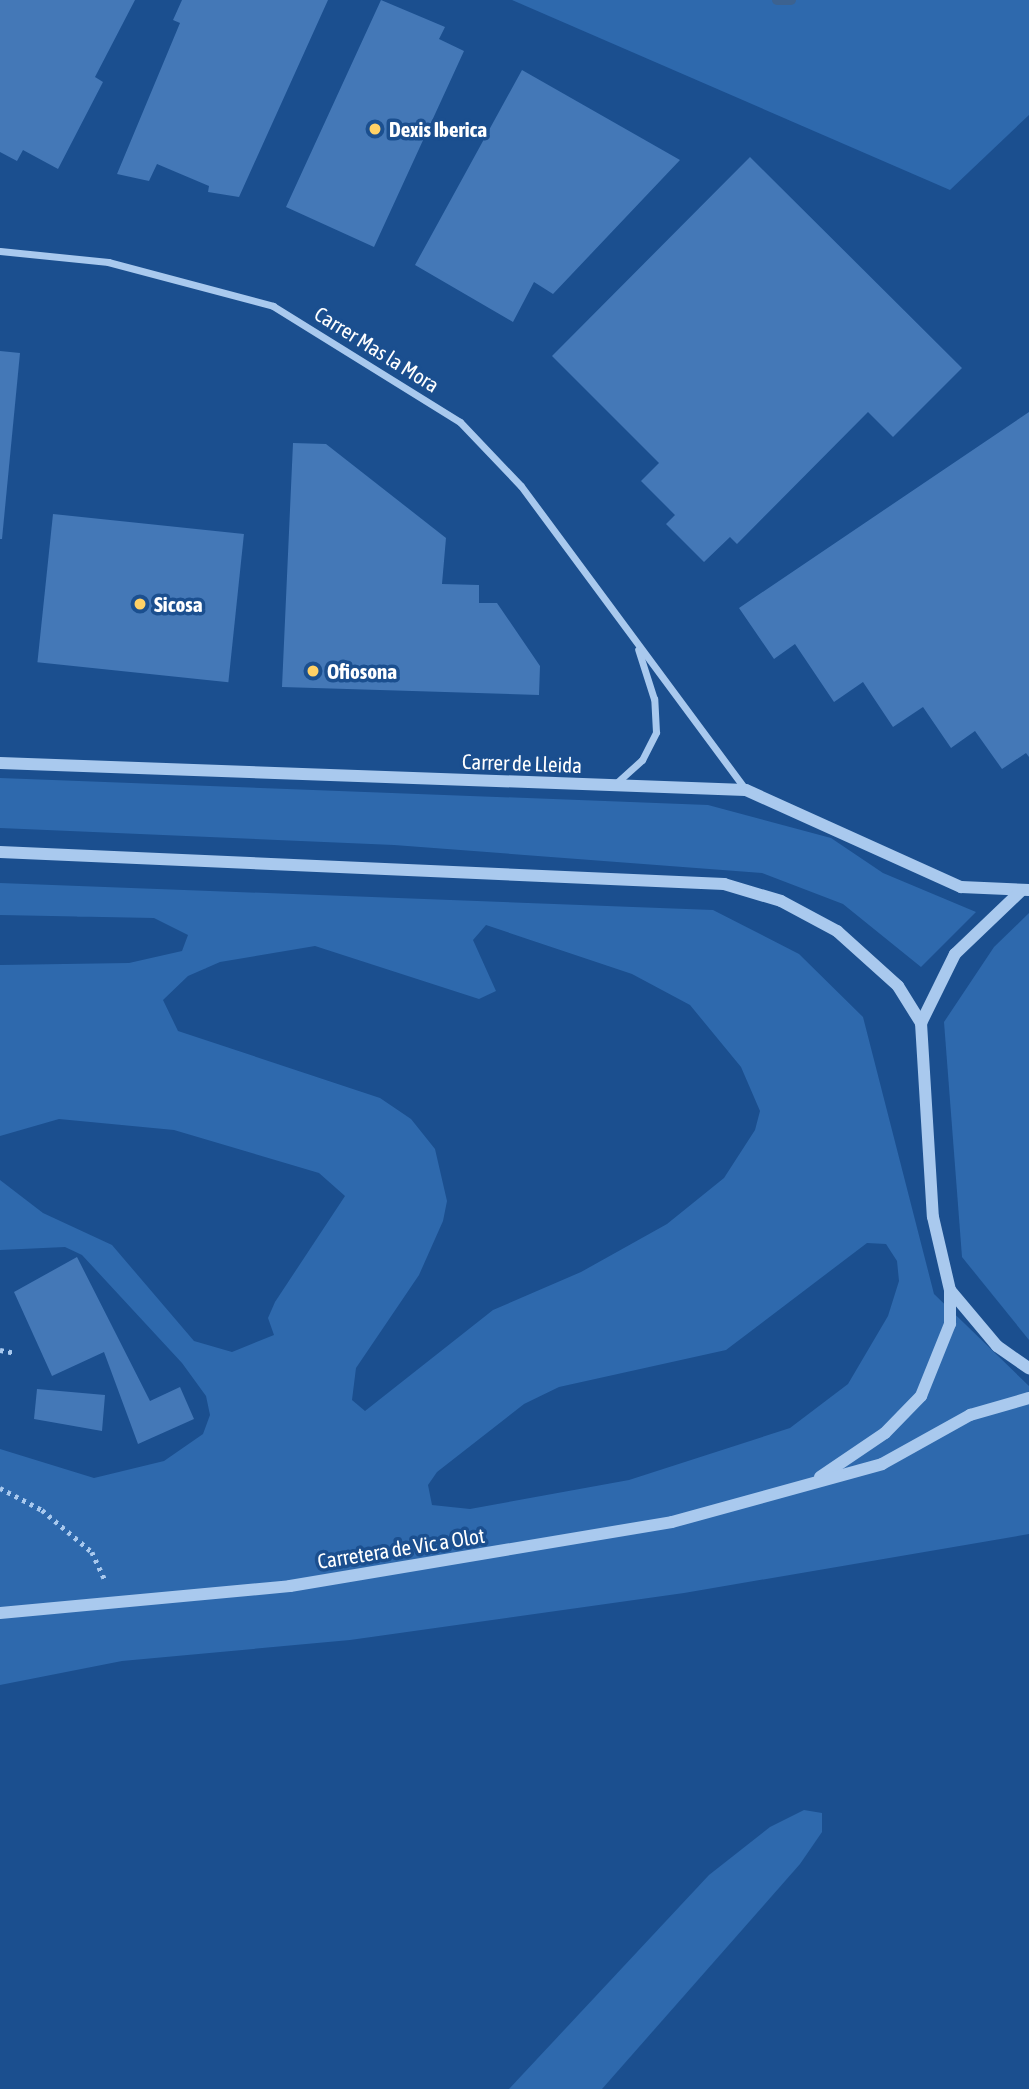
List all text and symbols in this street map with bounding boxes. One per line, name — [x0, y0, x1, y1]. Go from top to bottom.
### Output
place label: Dexis Iberica — [389, 116, 487, 142]
marker: Dexis Iberica — [367, 121, 383, 137]
street label: Carrer Mas la Mora — [310, 301, 444, 397]
place label: Sicosa — [154, 591, 202, 617]
marker: Sicosa — [132, 596, 148, 612]
place label: Ofiosona — [327, 658, 397, 684]
marker: Ofiosona — [305, 663, 321, 679]
street label: Carrer de Lleida — [462, 748, 582, 778]
street label: Carretera de Vic a Olot — [315, 1522, 487, 1574]

